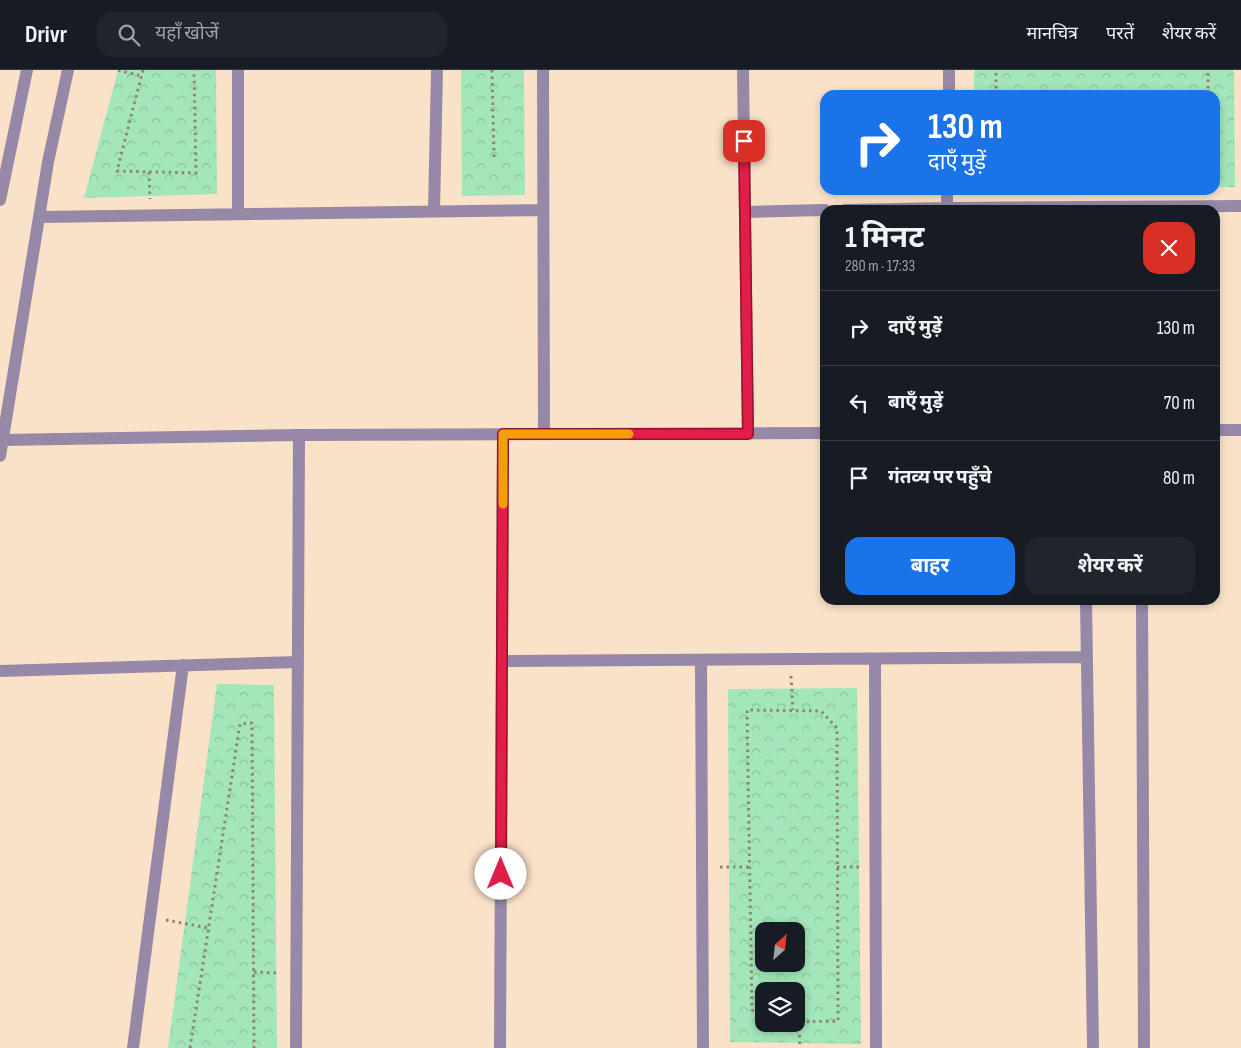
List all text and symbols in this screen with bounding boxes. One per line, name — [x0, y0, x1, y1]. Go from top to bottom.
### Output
search box — [97, 12, 447, 57]
text: Drivr — [25, 20, 67, 49]
icon: search — [115, 21, 143, 49]
text: यहाँ खोजें — [155, 22, 219, 45]
text: मानचित्र — [1027, 23, 1078, 44]
text: परतें — [1106, 23, 1134, 44]
text: शेयर करें — [1162, 23, 1216, 44]
text: 130 m — [928, 106, 1003, 149]
icon: right — [845, 110, 910, 175]
pin — [723, 120, 765, 162]
icon: arrive — [730, 127, 758, 155]
text: दाएँ मुड़ें — [928, 149, 986, 176]
text: 1 मिनट — [845, 220, 924, 256]
button: close — [1143, 222, 1195, 274]
text: 280 m · 17:33 — [845, 257, 915, 276]
icon: right — [845, 314, 873, 342]
text: दाएँ मुड़ें — [888, 316, 942, 339]
text: 130 m — [1157, 317, 1195, 340]
icon: left — [845, 389, 873, 417]
text: बाएँ मुड़ें — [888, 391, 943, 414]
text: 70 m — [1164, 392, 1195, 415]
icon: arrive — [845, 464, 873, 492]
text: गंतव्य पर पहुँचे — [888, 466, 992, 489]
text: 80 m — [1163, 467, 1195, 490]
button: बाहर — [845, 537, 1015, 595]
button: शेयर करें — [1025, 537, 1195, 595]
position arrow — [474, 847, 526, 899]
north arrow — [755, 922, 805, 972]
map controls — [755, 922, 805, 1032]
button: layers — [755, 982, 805, 1032]

